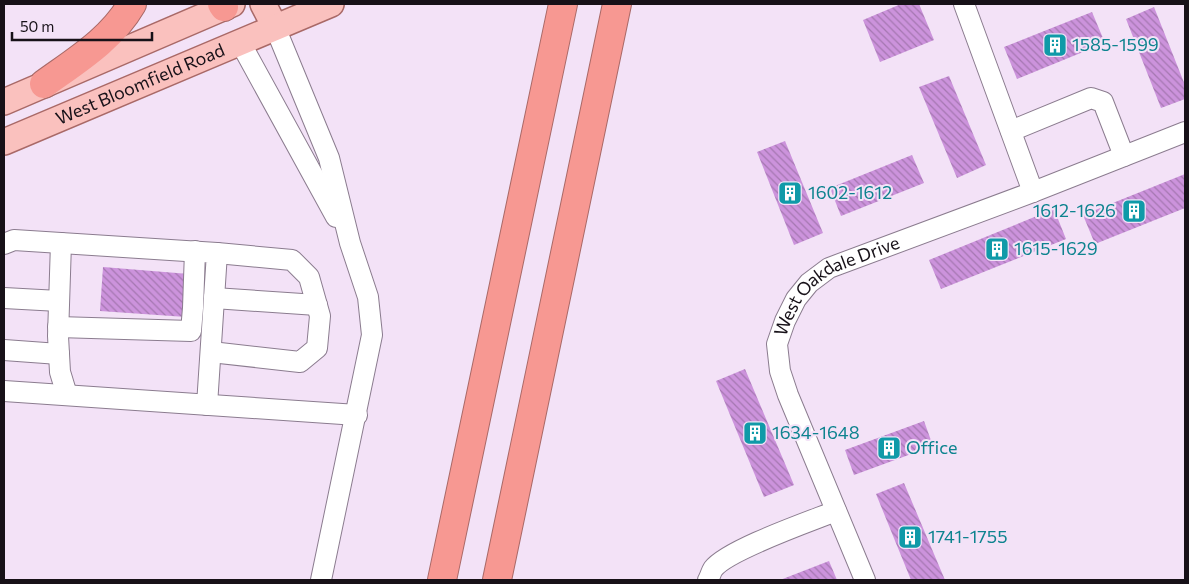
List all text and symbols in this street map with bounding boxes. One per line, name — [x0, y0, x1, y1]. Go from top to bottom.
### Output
scale bar — [12, 10, 152, 42]
text: 50 m — [20, 17, 54, 35]
building icon: 1585-1599 — [1042, 32, 1068, 58]
place label: 1585-1599 — [1072, 33, 1159, 55]
street label: West Bloomfield Road — [52, 38, 228, 129]
building icon: 1602-1612 — [777, 180, 803, 206]
place label: 1602-1612 — [808, 181, 892, 203]
building icon: 1612-1626 — [1121, 198, 1147, 224]
place label: 1612-1626 — [1033, 199, 1116, 221]
street label: West Oakdale Drive — [769, 231, 902, 339]
building icon: 1615-1629 — [984, 236, 1010, 262]
place label: 1615-1629 — [1014, 237, 1098, 259]
building icon: 1634-1648 — [742, 420, 768, 446]
place label: 1634-1648 — [772, 421, 860, 443]
building icon: Office — [876, 435, 902, 461]
place label: Office — [906, 436, 958, 458]
building icon: 1741-1755 — [897, 524, 923, 550]
place label: 1741-1755 — [928, 525, 1008, 547]

